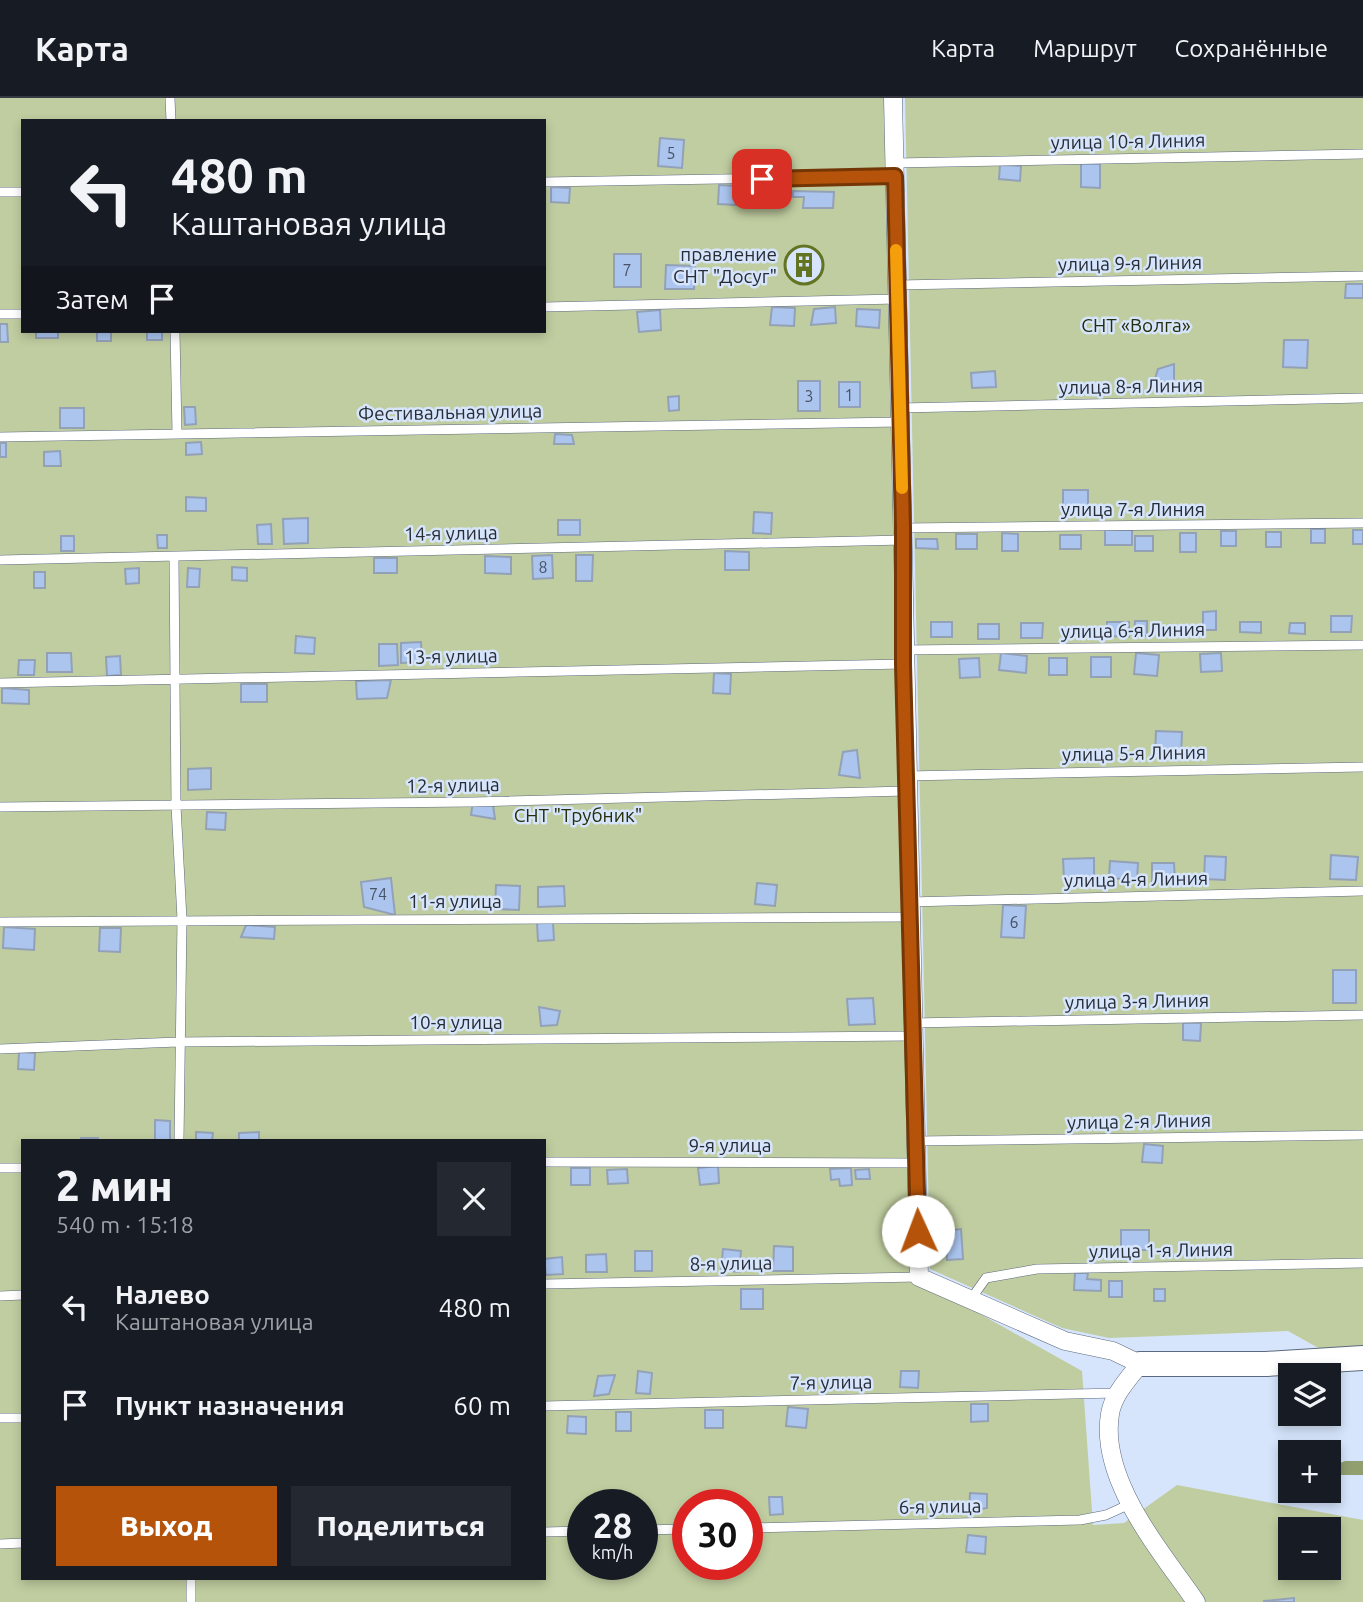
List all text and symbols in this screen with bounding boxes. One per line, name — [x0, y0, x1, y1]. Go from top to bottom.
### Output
text: Карта — [35, 30, 129, 67]
text: Карта — [931, 35, 995, 62]
text: Маршрут — [1033, 35, 1137, 62]
text: Сохранённые — [1175, 35, 1328, 62]
street label: улица 10-я Линия — [1050, 129, 1206, 153]
house number: 5 — [666, 144, 676, 162]
icon: left — [56, 147, 147, 238]
text: 480 m — [171, 147, 308, 202]
pin — [732, 149, 792, 209]
icon: arrive — [743, 160, 781, 198]
text: Каштановая улица — [171, 205, 447, 241]
place label: правление СНТ "Досуг" — [673, 243, 777, 287]
building icon: правление СНТ "Досуг" — [783, 244, 825, 286]
street label: улица 9-я Линия — [1058, 251, 1202, 275]
house number: 7 — [622, 261, 632, 279]
icon: arrive — [143, 280, 181, 318]
text: Затем — [56, 285, 129, 314]
park label: СНТ «Волга» — [1081, 314, 1191, 336]
street label: улица 8-я Линия — [1059, 374, 1203, 398]
house number: 1 — [844, 386, 854, 404]
house number: 3 — [804, 387, 814, 405]
street label: Фестивальная улица — [358, 399, 542, 425]
street label: улица 7-я Линия — [1061, 498, 1205, 520]
street label: 14-я улица — [404, 521, 498, 545]
house number: 8 — [538, 558, 548, 576]
street label: улица 6-я Линия — [1061, 618, 1205, 642]
street label: 13-я улица — [404, 644, 498, 668]
street label: улица 5-я Линия — [1062, 741, 1206, 765]
street label: 12-я улица — [406, 773, 500, 797]
park label: СНТ "Трубник" — [514, 804, 642, 826]
street label: улица 4-я Линия — [1064, 867, 1208, 891]
house number: 74 — [369, 885, 387, 903]
street label: 11-я улица — [408, 890, 502, 912]
house number: 6 — [1009, 913, 1019, 931]
street label: улица 3-я Линия — [1065, 989, 1209, 1013]
street label: 10-я улица — [409, 1011, 503, 1033]
street label: улица 2-я Линия — [1067, 1109, 1211, 1133]
street label: 9-я улица — [689, 1134, 771, 1156]
text: 2 мин — [56, 1162, 173, 1209]
button: close — [437, 1162, 511, 1236]
position arrow — [881, 1194, 955, 1268]
text: 540 m · 15:18 — [56, 1212, 194, 1237]
street label: улица 1-я Линия — [1089, 1238, 1233, 1262]
street label: 8-я улица — [689, 1251, 773, 1275]
text: Налево — [115, 1280, 210, 1309]
icon: left — [56, 1288, 94, 1326]
text: 480 m — [439, 1293, 511, 1322]
text: Каштановая улица — [115, 1309, 314, 1334]
map controls — [1278, 1363, 1341, 1580]
button: layers — [1278, 1363, 1341, 1426]
street label: 7-я улица — [789, 1370, 873, 1394]
icon: arrive — [56, 1386, 94, 1424]
text: Пункт назначения — [115, 1391, 345, 1420]
text: 60 m — [453, 1391, 511, 1420]
button: + — [1278, 1440, 1341, 1503]
button: Выход — [56, 1486, 277, 1566]
button: Поделиться — [291, 1486, 511, 1566]
speed limit sign: 30 — [672, 1489, 763, 1580]
street label: 6-я улица — [898, 1494, 982, 1518]
text: 28 — [593, 1505, 632, 1545]
button: − — [1278, 1517, 1341, 1580]
text: km/h — [592, 1542, 633, 1562]

